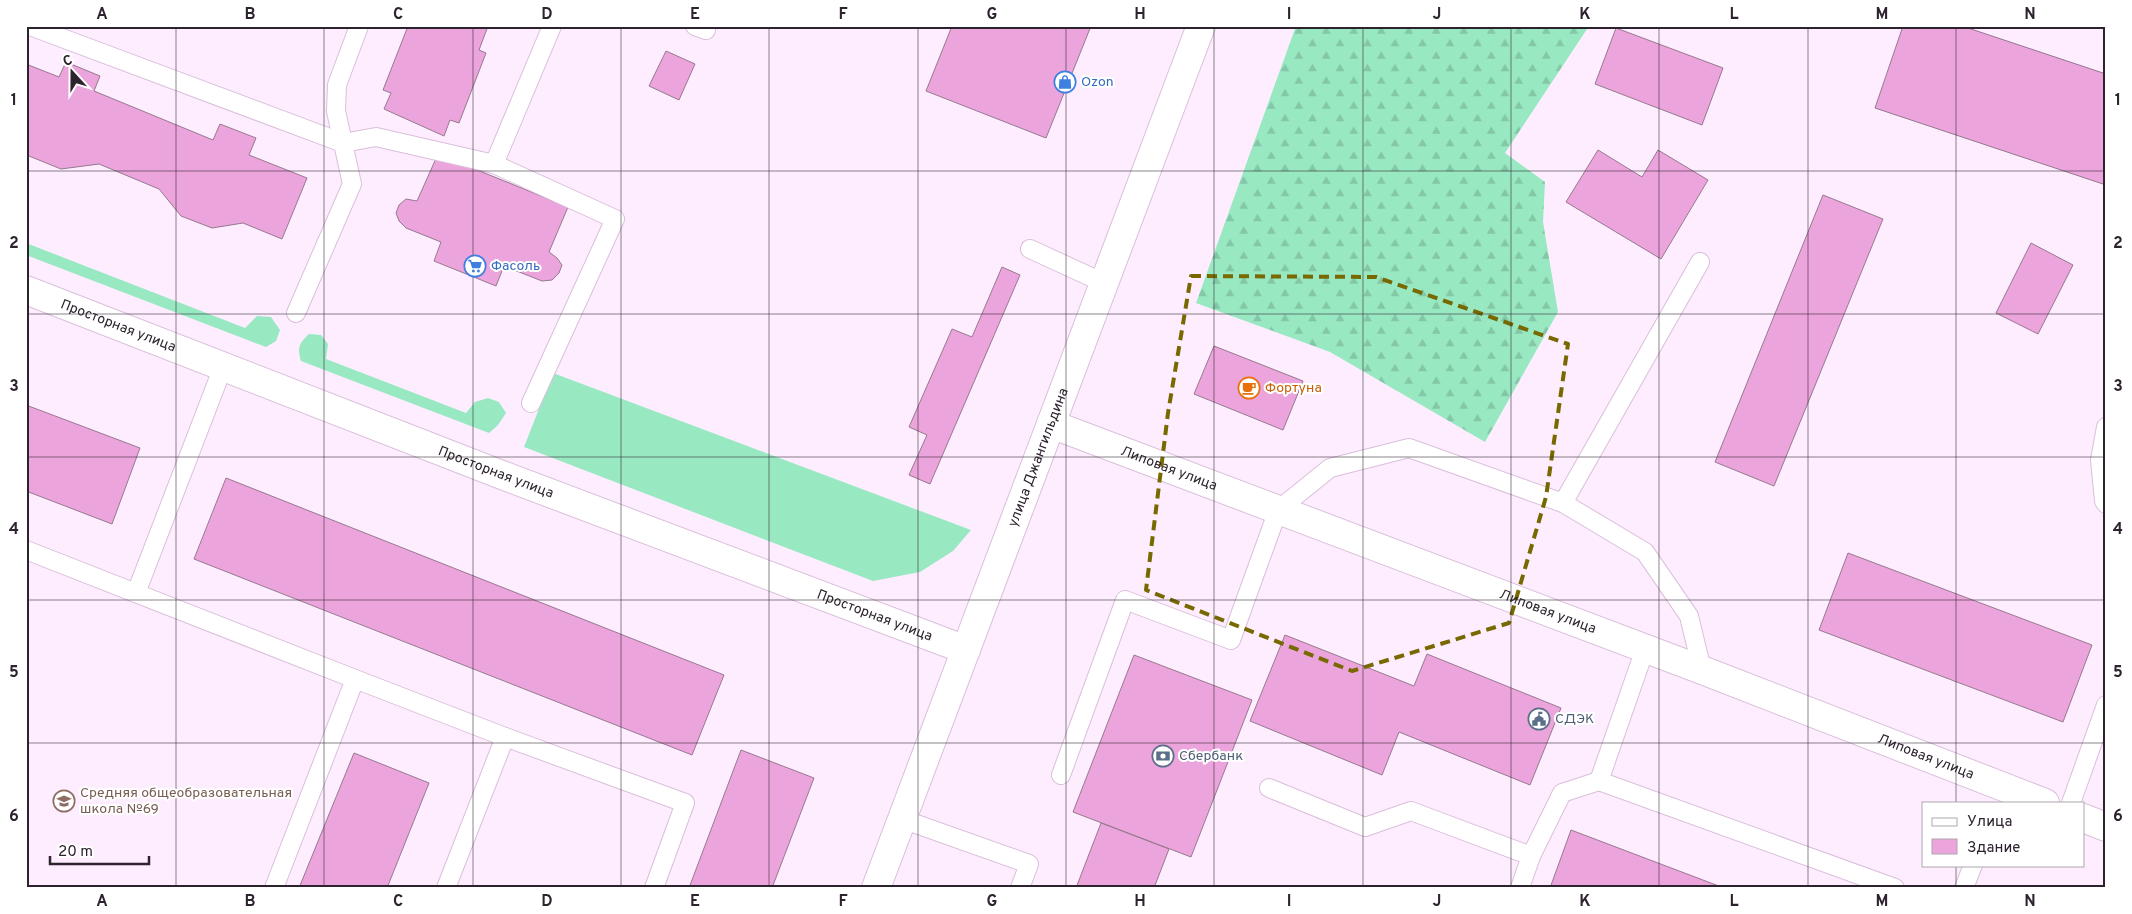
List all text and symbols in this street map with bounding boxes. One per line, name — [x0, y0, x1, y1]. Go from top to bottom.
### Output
text: A — [96, 5, 108, 25]
text: B — [244, 5, 256, 25]
text: C — [393, 5, 403, 25]
text: D — [541, 5, 553, 25]
text: E — [690, 5, 700, 25]
text: F — [838, 5, 848, 25]
text: G — [987, 5, 997, 25]
text: H — [1134, 5, 1146, 25]
text: I — [1287, 5, 1291, 25]
text: J — [1433, 5, 1441, 25]
text: K — [1579, 5, 1591, 25]
text: L — [1729, 5, 1739, 25]
text: M — [1876, 5, 1888, 25]
text: N — [2024, 5, 2036, 25]
north arrow — [48, 48, 98, 98]
text: С — [61, 52, 75, 71]
shop icon: Ozon — [1053, 70, 1077, 94]
place label: Ozon — [1081, 74, 1114, 91]
text: 1 — [11, 91, 17, 111]
text: 1 — [2115, 91, 2121, 111]
text: 2 — [9, 234, 19, 254]
text: 2 — [2113, 234, 2123, 254]
supermarket icon: Фасоль — [463, 254, 487, 278]
place label: Фасоль — [491, 258, 540, 275]
street label: Просторная улица — [58, 296, 178, 356]
cafe icon: Фортуна — [1237, 376, 1261, 400]
text: 3 — [9, 377, 19, 397]
text: 3 — [2113, 377, 2123, 397]
place label: Фортуна — [1265, 380, 1322, 397]
street label: улица Джангильдина — [1004, 386, 1072, 529]
street label: Просторная улица — [436, 443, 556, 502]
street label: Липовая улица — [1118, 443, 1220, 495]
text: 4 — [9, 520, 19, 540]
text: 4 — [2113, 520, 2123, 540]
street label: Просторная улица — [814, 586, 935, 645]
street label: Липовая улица — [1497, 586, 1598, 638]
text: 5 — [9, 663, 19, 683]
text: 5 — [2113, 663, 2123, 683]
public building icon: СДЭК — [1527, 707, 1551, 731]
place label: СДЭК — [1555, 711, 1594, 728]
street label: Липовая улица — [1875, 730, 1977, 783]
bank icon: Сбербанк — [1151, 744, 1175, 768]
place label: Сбербанк — [1179, 748, 1243, 765]
place label: Средняя общеобразовательная школа №69 — [80, 785, 292, 818]
school or university icon: Средняя общеобразовательная школа №69 — [52, 789, 76, 813]
legend — [1922, 802, 2084, 866]
text: 6 — [9, 807, 19, 827]
text: 6 — [2113, 807, 2123, 827]
text: Улица — [1967, 813, 2012, 832]
scale bar — [50, 834, 149, 866]
text: Здание — [1967, 839, 2020, 858]
text: 20 m — [58, 843, 93, 862]
text: A — [96, 892, 108, 912]
text: B — [244, 892, 256, 912]
text: C — [393, 892, 403, 912]
text: D — [541, 892, 553, 912]
text: E — [690, 892, 700, 912]
text: F — [838, 892, 848, 912]
text: G — [987, 892, 997, 912]
text: H — [1134, 892, 1146, 912]
text: I — [1287, 892, 1291, 912]
text: J — [1433, 892, 1441, 912]
text: K — [1579, 892, 1591, 912]
text: L — [1729, 892, 1739, 912]
text: M — [1876, 892, 1888, 912]
text: N — [2024, 892, 2036, 912]

